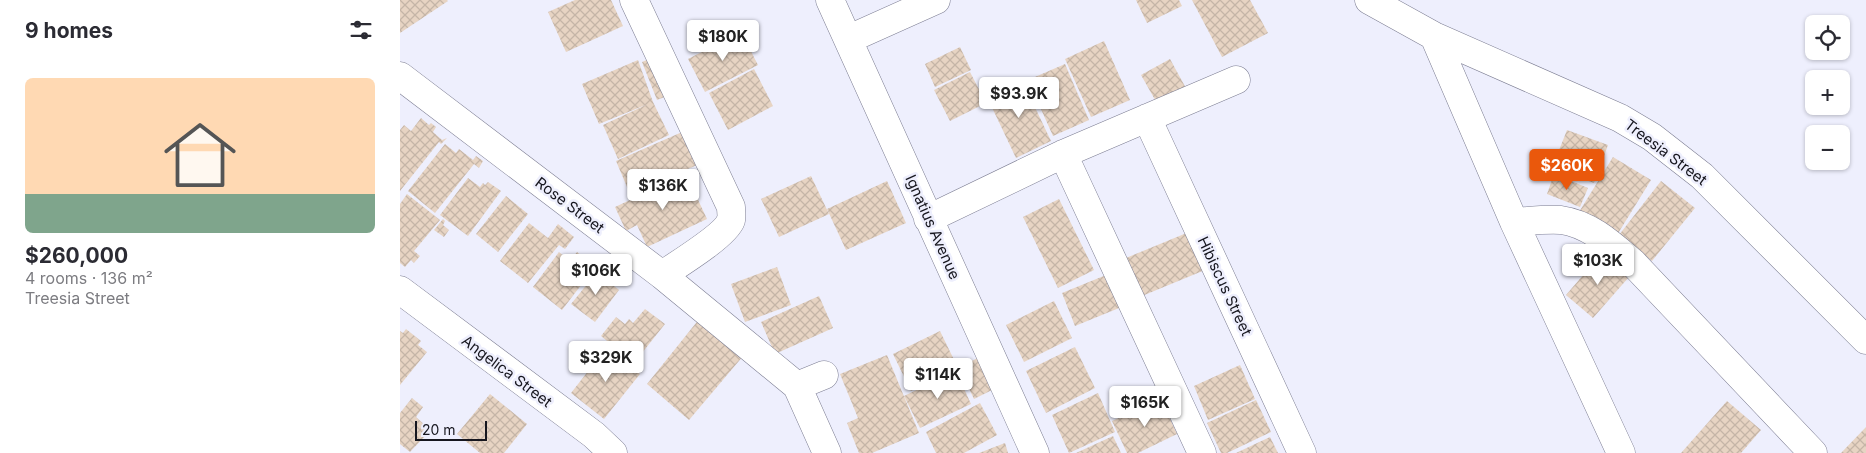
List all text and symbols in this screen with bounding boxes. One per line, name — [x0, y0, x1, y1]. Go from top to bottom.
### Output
map controls — [1805, 15, 1850, 170]
button: locate — [1805, 15, 1850, 60]
icon: filters — [347, 16, 375, 44]
text: 9 homes — [25, 18, 113, 43]
pin: $180K — [688, 20, 758, 62]
text: $180K — [698, 26, 748, 46]
button: + — [1805, 70, 1850, 115]
pin: $93.9K — [978, 76, 1060, 119]
text: $93.9K — [990, 83, 1048, 103]
icon: home — [155, 110, 245, 200]
street label: Treesia Street — [1621, 115, 1711, 189]
button: − — [1805, 125, 1850, 170]
pin: $260K — [1532, 148, 1602, 191]
text: $260K — [1540, 155, 1594, 175]
pin: $136K — [628, 168, 698, 211]
street label: Ignatius Avenue — [901, 172, 965, 282]
street label: Rose Street — [532, 173, 608, 237]
text: $136K — [638, 175, 688, 195]
street label: Hibiscus Street — [1194, 233, 1256, 339]
text: $260,000 — [25, 243, 128, 268]
pin: $103K — [1563, 244, 1633, 286]
text: $103K — [1573, 250, 1623, 270]
pin: $106K — [561, 254, 631, 296]
text: $106K — [571, 260, 621, 280]
text: 4 rooms · 136 m² — [25, 268, 153, 288]
text: Treesia Street — [25, 288, 130, 308]
street label: Angelica Street — [458, 331, 556, 411]
pin: $329K — [571, 340, 641, 383]
text: $329K — [580, 347, 632, 367]
pin: $114K — [903, 358, 973, 400]
text: $114K — [915, 364, 961, 384]
pin: $165K — [1110, 386, 1180, 428]
text: $165K — [1120, 392, 1170, 412]
scale bar — [415, 418, 488, 441]
text: 20 m — [422, 421, 456, 438]

